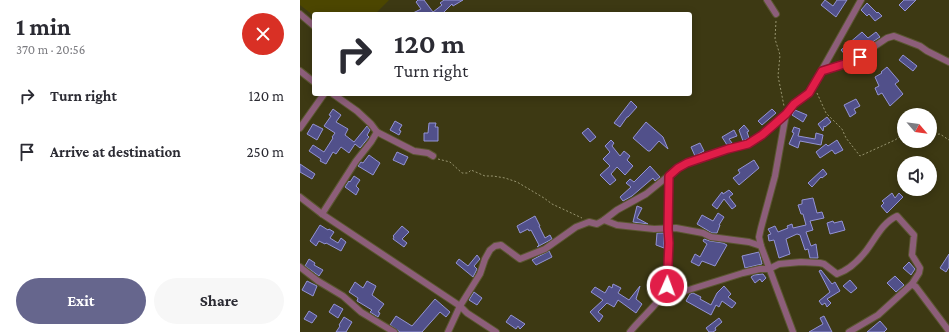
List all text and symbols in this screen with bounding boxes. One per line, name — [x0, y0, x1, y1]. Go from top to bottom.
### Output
text: 1 min — [16, 13, 71, 40]
button: close — [242, 13, 284, 55]
icon: right — [328, 28, 380, 80]
text: 120 m — [394, 28, 465, 59]
pin — [843, 40, 877, 74]
text: 370 m · 20:56 — [16, 42, 85, 57]
icon: arrive — [849, 46, 871, 68]
text: Turn right — [394, 61, 468, 81]
icon: right — [16, 85, 38, 107]
text: Turn right — [50, 88, 117, 104]
text: 120 m — [249, 88, 284, 104]
north arrow — [897, 108, 937, 148]
map controls — [897, 108, 937, 196]
icon: arrive — [16, 141, 38, 163]
text: Arrive at destination — [50, 144, 181, 160]
text: 250 m — [246, 144, 284, 160]
button: sound — [897, 156, 937, 196]
position arrow — [646, 265, 688, 307]
button: Exit — [16, 278, 146, 324]
button: Share — [154, 278, 284, 324]

